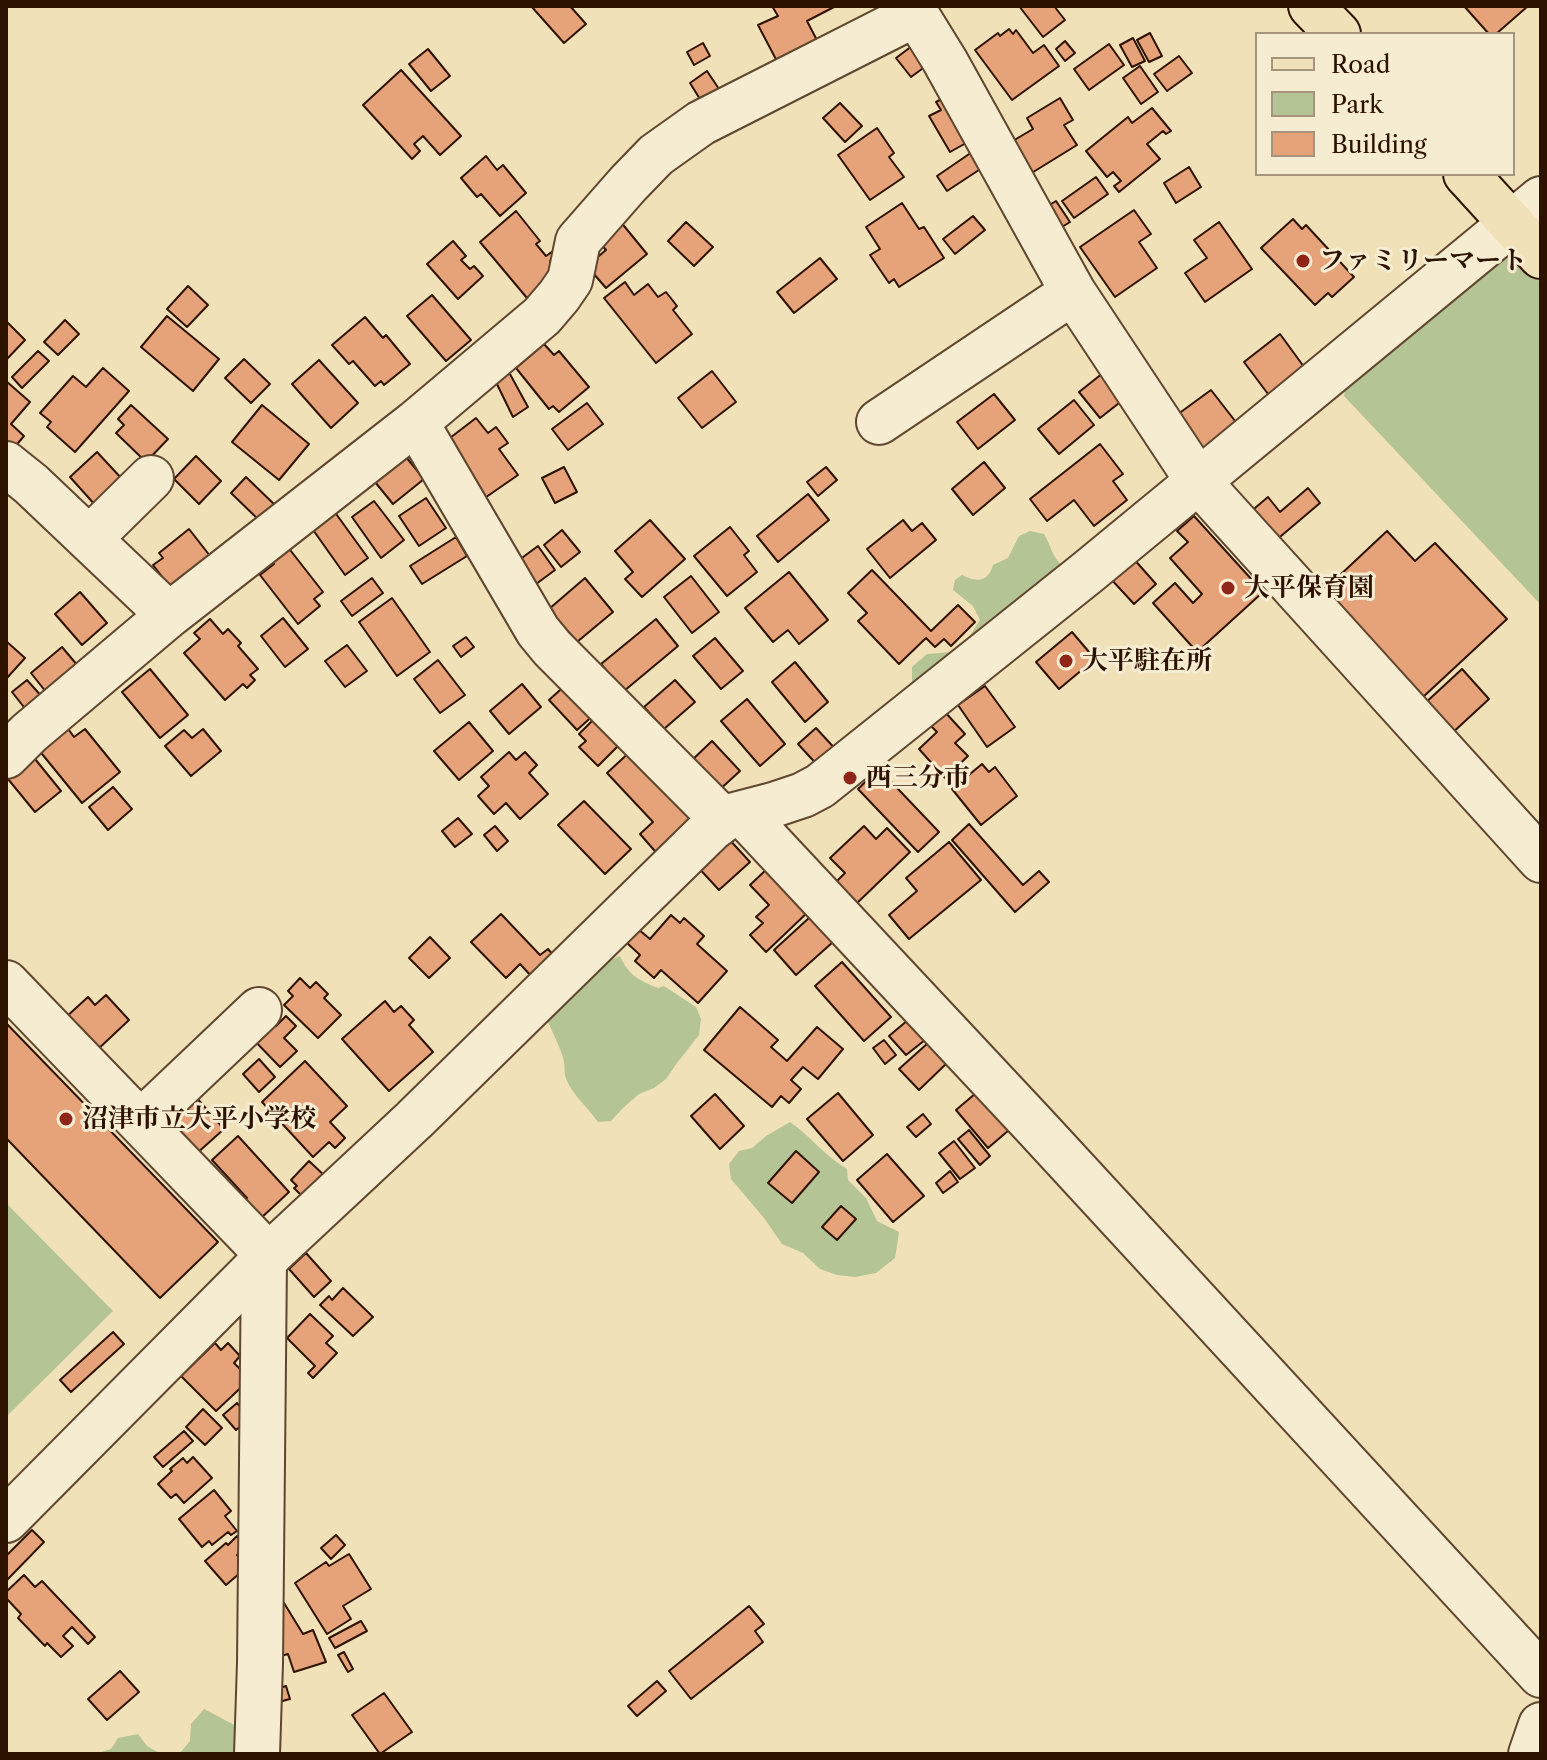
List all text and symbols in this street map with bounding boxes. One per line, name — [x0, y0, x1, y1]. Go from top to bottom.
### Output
legend — [1255, 32, 1515, 176]
text: Road — [1331, 50, 1390, 79]
text: Park — [1331, 90, 1383, 119]
text: Building — [1331, 130, 1427, 159]
place label: ファミリーマート — [1319, 245, 1527, 277]
marker: ファミリーマート — [1294, 252, 1312, 270]
place label: 大平保育園 — [1244, 572, 1374, 604]
marker: 大平保育園 — [1219, 579, 1237, 597]
place label: 大平駐在所 — [1082, 645, 1212, 677]
marker: 大平駐在所 — [1057, 652, 1075, 670]
place label: 西三分市 — [866, 762, 970, 794]
marker: 西三分市 — [841, 769, 859, 787]
place label: 沼津市立大平小学校 — [82, 1103, 316, 1135]
marker: 沼津市立大平小学校 — [57, 1110, 75, 1128]

